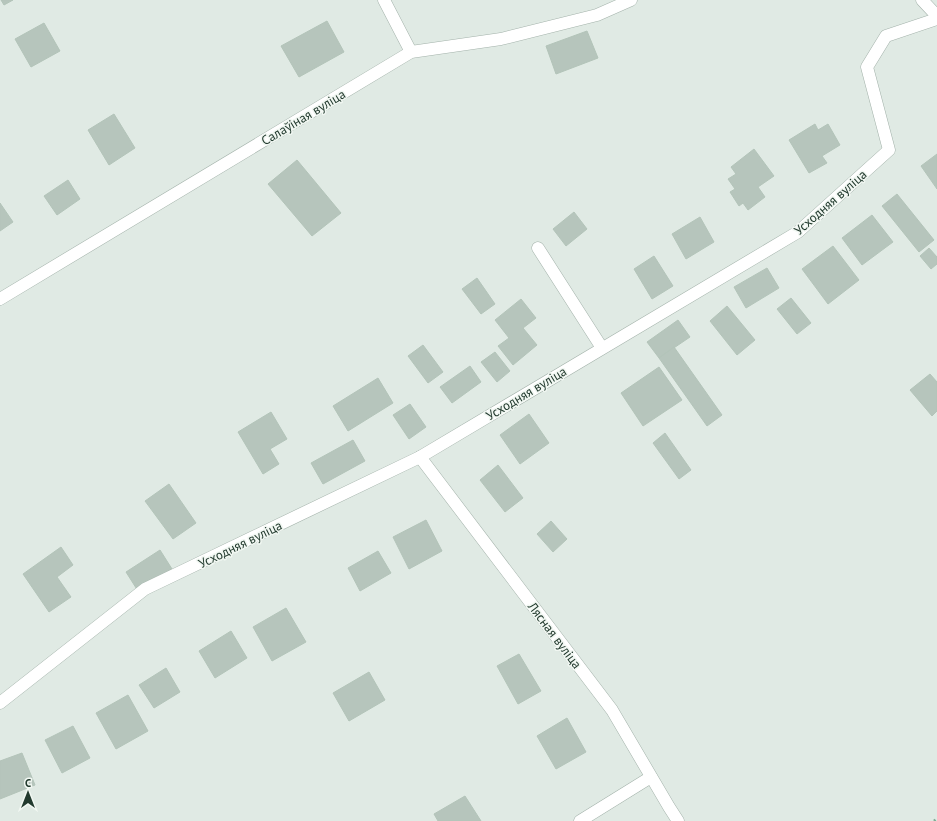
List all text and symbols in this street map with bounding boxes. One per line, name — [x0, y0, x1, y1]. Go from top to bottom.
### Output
street label: Салаўіная вуліца — [258, 86, 349, 149]
street label: Усходняя вуліца — [790, 166, 870, 239]
street label: Усходняя вуліца — [483, 363, 570, 424]
street label: Усходняя вуліца — [196, 517, 285, 572]
street label: Лясная вуліца — [523, 598, 585, 672]
north arrow — [8, 773, 48, 813]
text: С — [25, 776, 31, 790]

